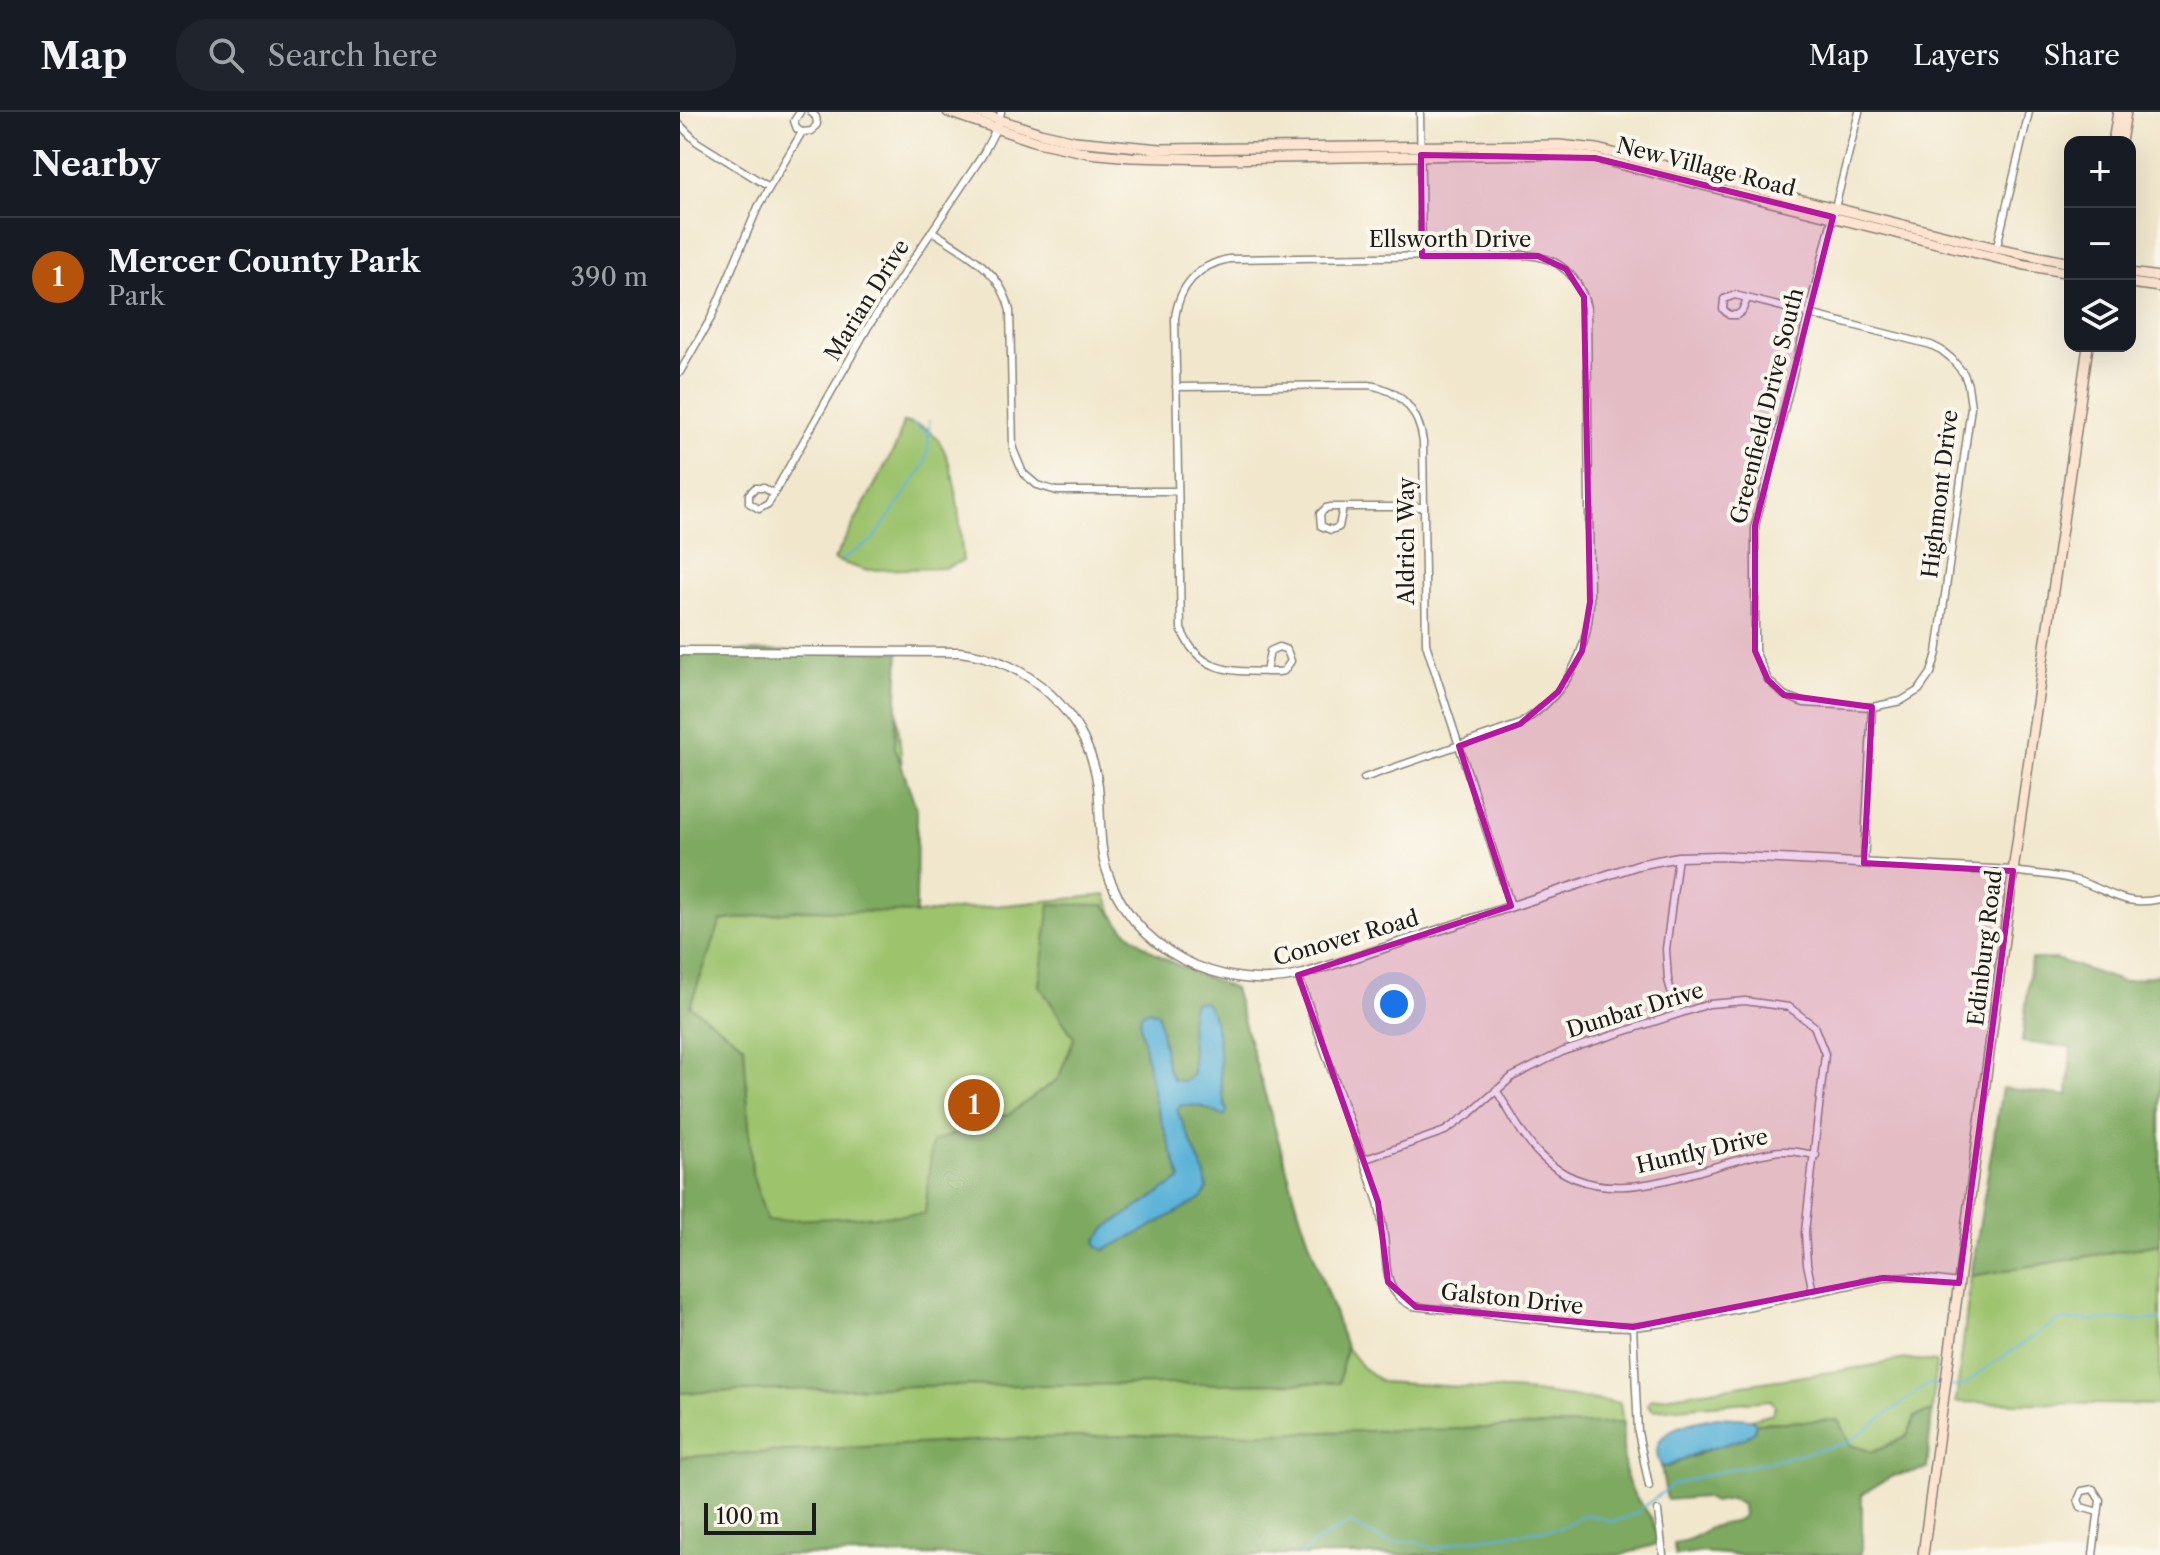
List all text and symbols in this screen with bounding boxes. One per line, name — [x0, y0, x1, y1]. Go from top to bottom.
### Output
search box — [176, 19, 736, 91]
text: Map — [40, 32, 128, 79]
icon: search — [204, 33, 248, 77]
text: Search here — [268, 37, 438, 74]
text: Map — [1809, 38, 1869, 72]
text: Layers — [1913, 38, 2000, 72]
text: Share — [2044, 38, 2120, 72]
street label: New Village Road — [1614, 132, 1798, 202]
map controls — [2064, 136, 2136, 352]
button: + — [2064, 136, 2136, 208]
text: Nearby — [32, 143, 160, 185]
button: − — [2064, 208, 2136, 280]
street label: Ellsworth Drive — [1369, 226, 1531, 253]
street label: Marian Drive — [819, 234, 915, 366]
text: Mercer County Park — [108, 243, 420, 280]
text: 1 — [52, 261, 64, 293]
text: 390 m — [571, 261, 648, 293]
text: Park — [108, 280, 165, 312]
button: layers — [2064, 280, 2136, 352]
street label: Greenfield Drive South — [1725, 285, 1809, 527]
street label: Highmont Drive — [1916, 408, 1964, 580]
street label: Aldrich Way — [1393, 476, 1420, 606]
street label: Edinburg Road — [1962, 868, 2008, 1028]
street label: Conover Road — [1270, 904, 1422, 972]
street label: Dunbar Drive — [1563, 976, 1707, 1044]
your location — [1374, 984, 1414, 1024]
pin: 1 — [948, 1075, 1000, 1135]
street label: Huntly Drive — [1633, 1123, 1771, 1179]
street label: Galston Drive — [1439, 1278, 1585, 1320]
scale bar — [704, 1499, 816, 1535]
text: 100 m — [716, 1503, 779, 1530]

